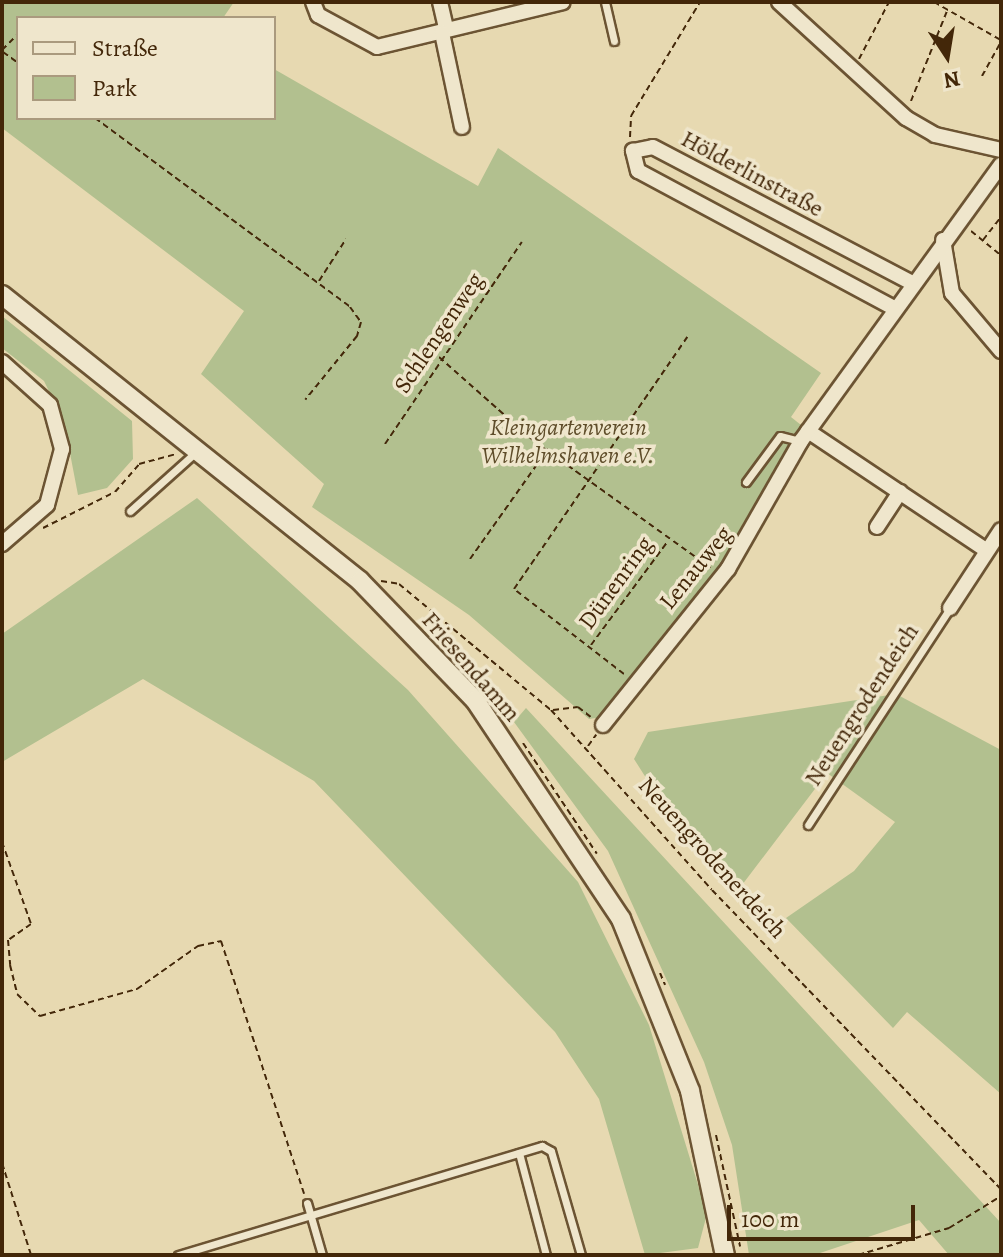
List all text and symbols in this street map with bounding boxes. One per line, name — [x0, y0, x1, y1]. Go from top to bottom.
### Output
legend — [16, 16, 276, 120]
north arrow — [907, 16, 987, 96]
text: Straße — [92, 32, 158, 64]
text: N — [941, 63, 963, 96]
text: Park — [92, 72, 137, 104]
street label: Hölderlinstraße — [676, 125, 828, 223]
street label: Schlengenweg — [388, 267, 490, 399]
park label: Kleingartenverein Wilhelmshaven e.V. — [481, 414, 655, 470]
street label: Lenauweg — [654, 520, 738, 616]
street label: Dünenring — [573, 531, 659, 635]
street label: Friesendamm — [415, 606, 527, 728]
street label: Neuengrodendeich — [799, 619, 925, 791]
street label: Neuengrodenerdeich — [632, 771, 792, 945]
scale bar — [731, 1189, 919, 1239]
text: 100 m — [741, 1203, 800, 1235]

